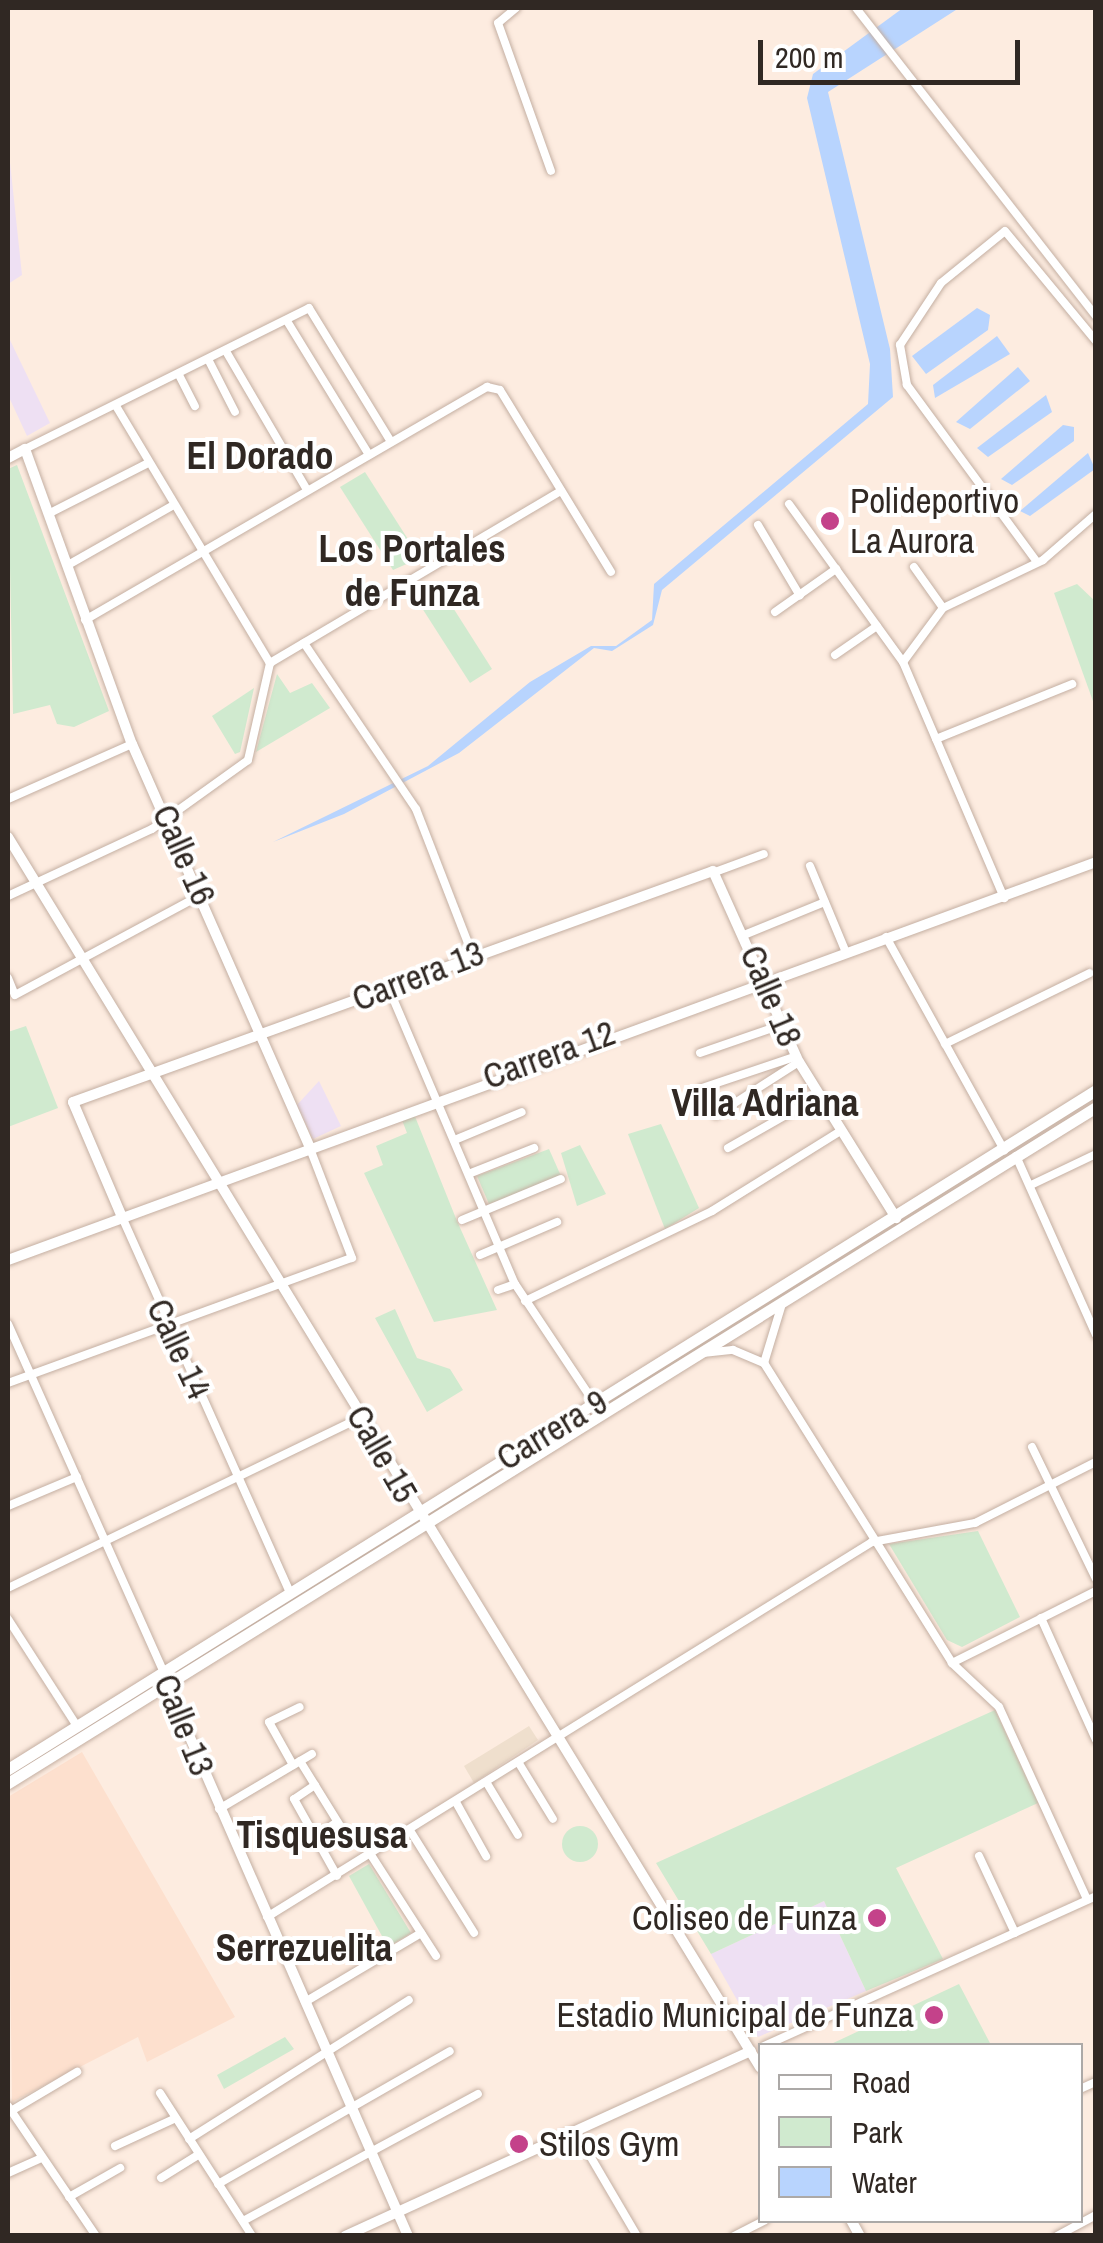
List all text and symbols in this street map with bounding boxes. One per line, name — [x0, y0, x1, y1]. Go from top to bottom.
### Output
scale bar — [763, 20, 1026, 82]
text: 200 m — [775, 37, 843, 77]
district label: El Dorado — [186, 433, 334, 479]
place label: Polideportivo La Aurora — [850, 480, 1019, 562]
marker: Polideportivo La Aurora — [819, 510, 841, 532]
district label: Los Portales de Funza — [318, 526, 506, 616]
street label: Calle 16 — [143, 798, 225, 912]
street label: Carrera 13 — [346, 932, 490, 1020]
street label: Calle 18 — [731, 939, 811, 1053]
street label: Carrera 12 — [477, 1012, 621, 1098]
district label: Villa Adriana — [671, 1080, 859, 1126]
street label: Calle 14 — [138, 1292, 220, 1406]
street label: Carrera 9 — [489, 1381, 615, 1479]
street label: Calle 15 — [337, 1398, 427, 1510]
street label: Calle 13 — [145, 1668, 223, 1782]
district label: Tisquesusa — [237, 1812, 407, 1858]
place label: Coliseo de Funza — [632, 1897, 857, 1939]
marker: Coliseo de Funza — [866, 1907, 888, 1929]
district label: Serrezuelita — [216, 1925, 392, 1971]
place label: Estadio Municipal de Funza — [557, 1994, 914, 2036]
marker: Estadio Municipal de Funza — [923, 2004, 945, 2026]
legend — [758, 2043, 1083, 2223]
text: Road — [852, 2062, 911, 2102]
text: Park — [852, 2112, 903, 2152]
place label: Stilos Gym — [539, 2123, 679, 2165]
marker: Stilos Gym — [508, 2133, 530, 2155]
text: Water — [852, 2162, 917, 2202]

